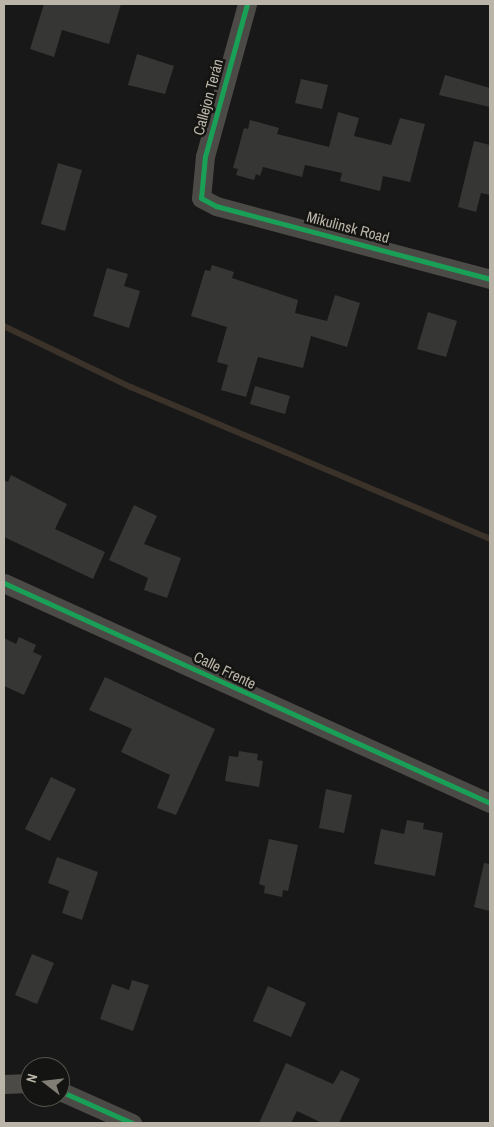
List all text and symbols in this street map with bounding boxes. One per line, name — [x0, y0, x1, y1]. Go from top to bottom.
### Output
street label: Callejon Terán — [189, 57, 227, 137]
street label: Mikulinsk Road — [305, 207, 391, 247]
street label: Calle Frente — [191, 647, 259, 693]
north arrow — [20, 1057, 70, 1107]
text: N — [22, 1072, 41, 1085]

